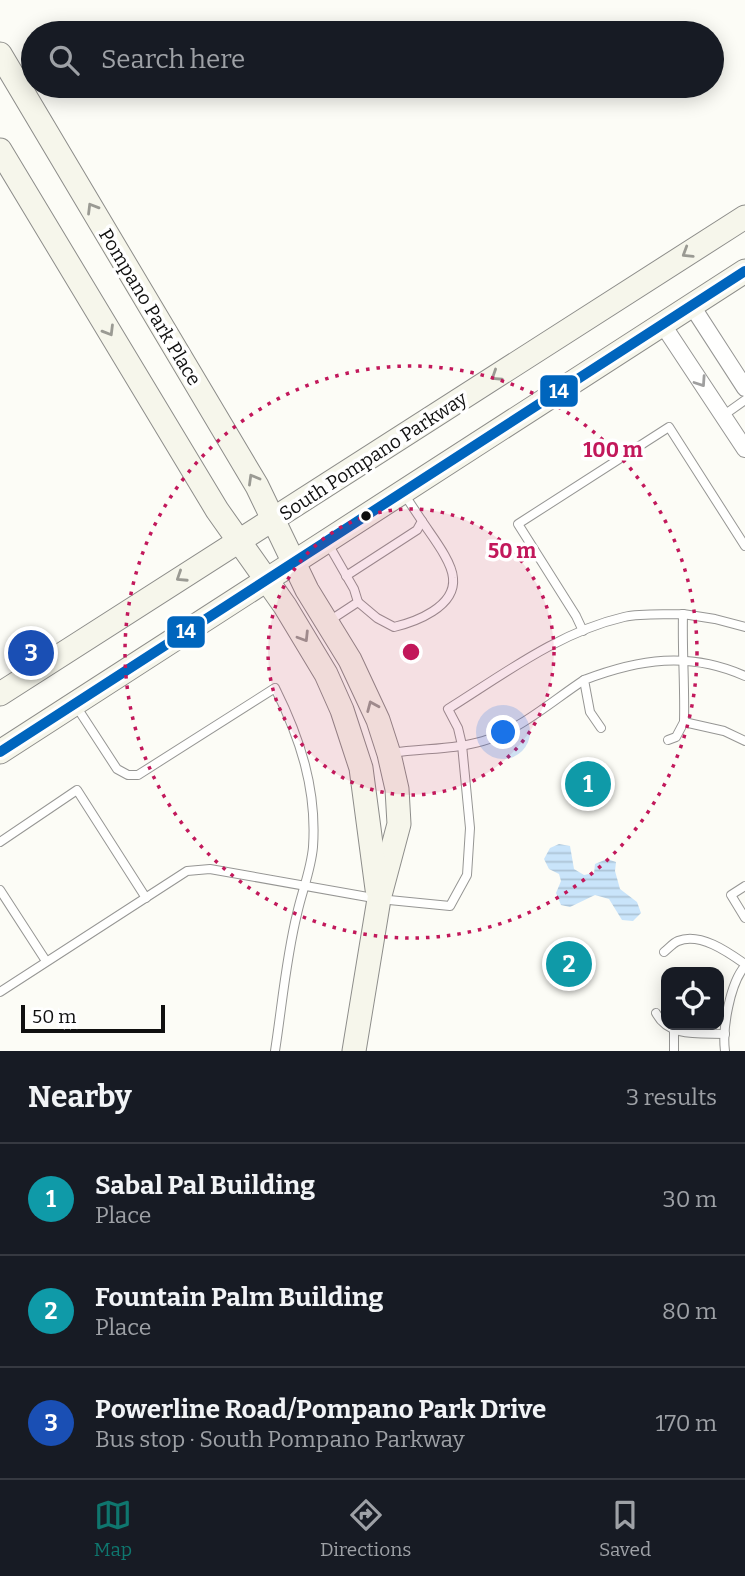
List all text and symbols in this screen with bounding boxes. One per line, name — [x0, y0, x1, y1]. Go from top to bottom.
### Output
search box — [21, 21, 724, 98]
icon: search — [45, 41, 83, 79]
text: Search here — [101, 44, 245, 75]
one-way arrow — [87, 203, 100, 216]
street label: Pompano Park Place — [94, 224, 206, 390]
one-way arrow — [682, 245, 695, 258]
one-way arrow — [101, 324, 114, 337]
one-way arrow — [491, 368, 504, 381]
line badge: 14 — [539, 374, 579, 408]
one-way arrow — [693, 374, 705, 387]
text: 14 — [549, 380, 569, 403]
street label: South Pompano Parkway — [275, 386, 472, 525]
text: 100 m — [583, 437, 643, 463]
one-way arrow — [248, 474, 261, 487]
unlabelled marker — [359, 509, 373, 523]
text: 50 m — [488, 538, 536, 564]
one-way arrow — [176, 569, 189, 581]
line badge: 14 — [166, 615, 206, 649]
text: 14 — [176, 620, 196, 643]
pin: 3 — [8, 627, 54, 679]
one-way arrow — [296, 629, 309, 642]
centre of rings — [399, 640, 423, 664]
one-way arrow — [367, 701, 381, 713]
your location — [486, 715, 520, 749]
pin: 1 — [565, 758, 611, 810]
pin: 2 — [546, 938, 592, 990]
map controls — [661, 967, 724, 1030]
button: locate — [661, 967, 724, 1030]
scale bar — [21, 1002, 164, 1034]
text: 50 m — [32, 1005, 76, 1028]
text: Nearby — [28, 1079, 132, 1115]
text: 3 results — [626, 1083, 717, 1111]
text: Sabal Pal Building — [95, 1170, 315, 1201]
text: 1 — [46, 1185, 56, 1213]
text: 30 m — [663, 1185, 717, 1213]
text: Place — [95, 1201, 151, 1229]
text: Fountain Palm Building — [95, 1282, 383, 1313]
text: 2 — [45, 1297, 57, 1325]
text: 80 m — [662, 1297, 717, 1325]
text: Place — [95, 1313, 151, 1341]
text: Powerline Road/Pompano Park Drive — [95, 1394, 546, 1425]
text: 3 — [44, 1409, 58, 1437]
text: 170 m — [655, 1409, 717, 1437]
text: Bus stop · South Pompano Parkway — [95, 1425, 465, 1453]
tab: Map — [94, 1496, 132, 1561]
tab: Directions — [320, 1496, 411, 1561]
tab: Saved — [599, 1496, 651, 1561]

